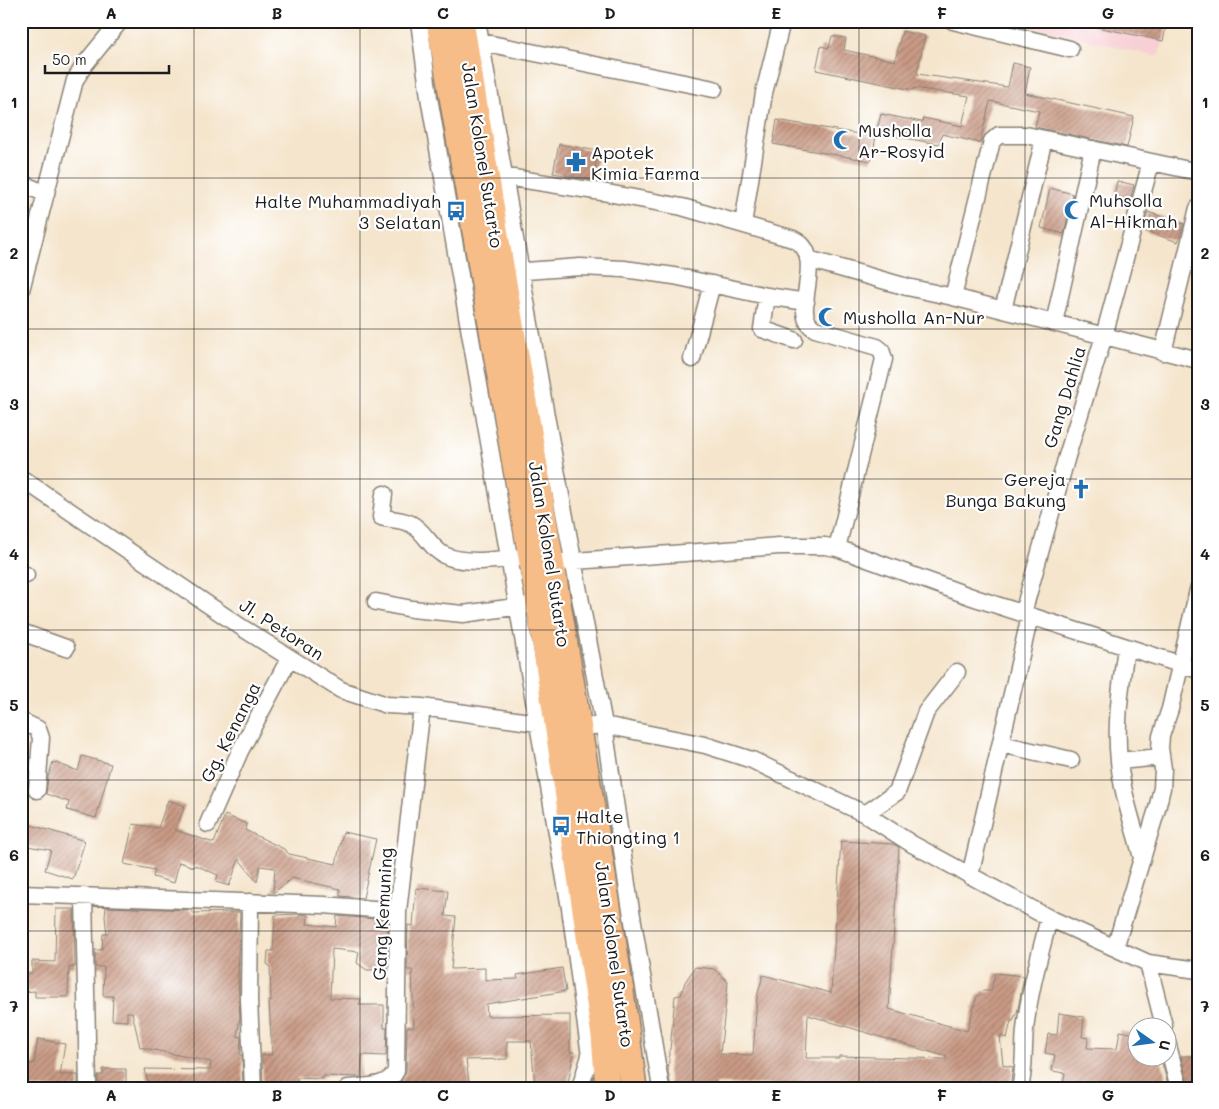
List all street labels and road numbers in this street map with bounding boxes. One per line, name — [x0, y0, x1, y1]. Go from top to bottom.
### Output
street label: Jalan Kolonel Sutarto — [456, 61, 510, 250]
street label: Gang Dahlia — [1037, 343, 1091, 451]
street label: Jalan Kolonel Sutarto — [523, 460, 577, 649]
street label: Jl. Petoran — [235, 593, 329, 665]
street label: Gg. Kenanga — [194, 678, 266, 786]
street label: Gang Kemuning — [367, 847, 397, 981]
street label: Jalan Kolonel Sutarto — [590, 859, 640, 1049]

